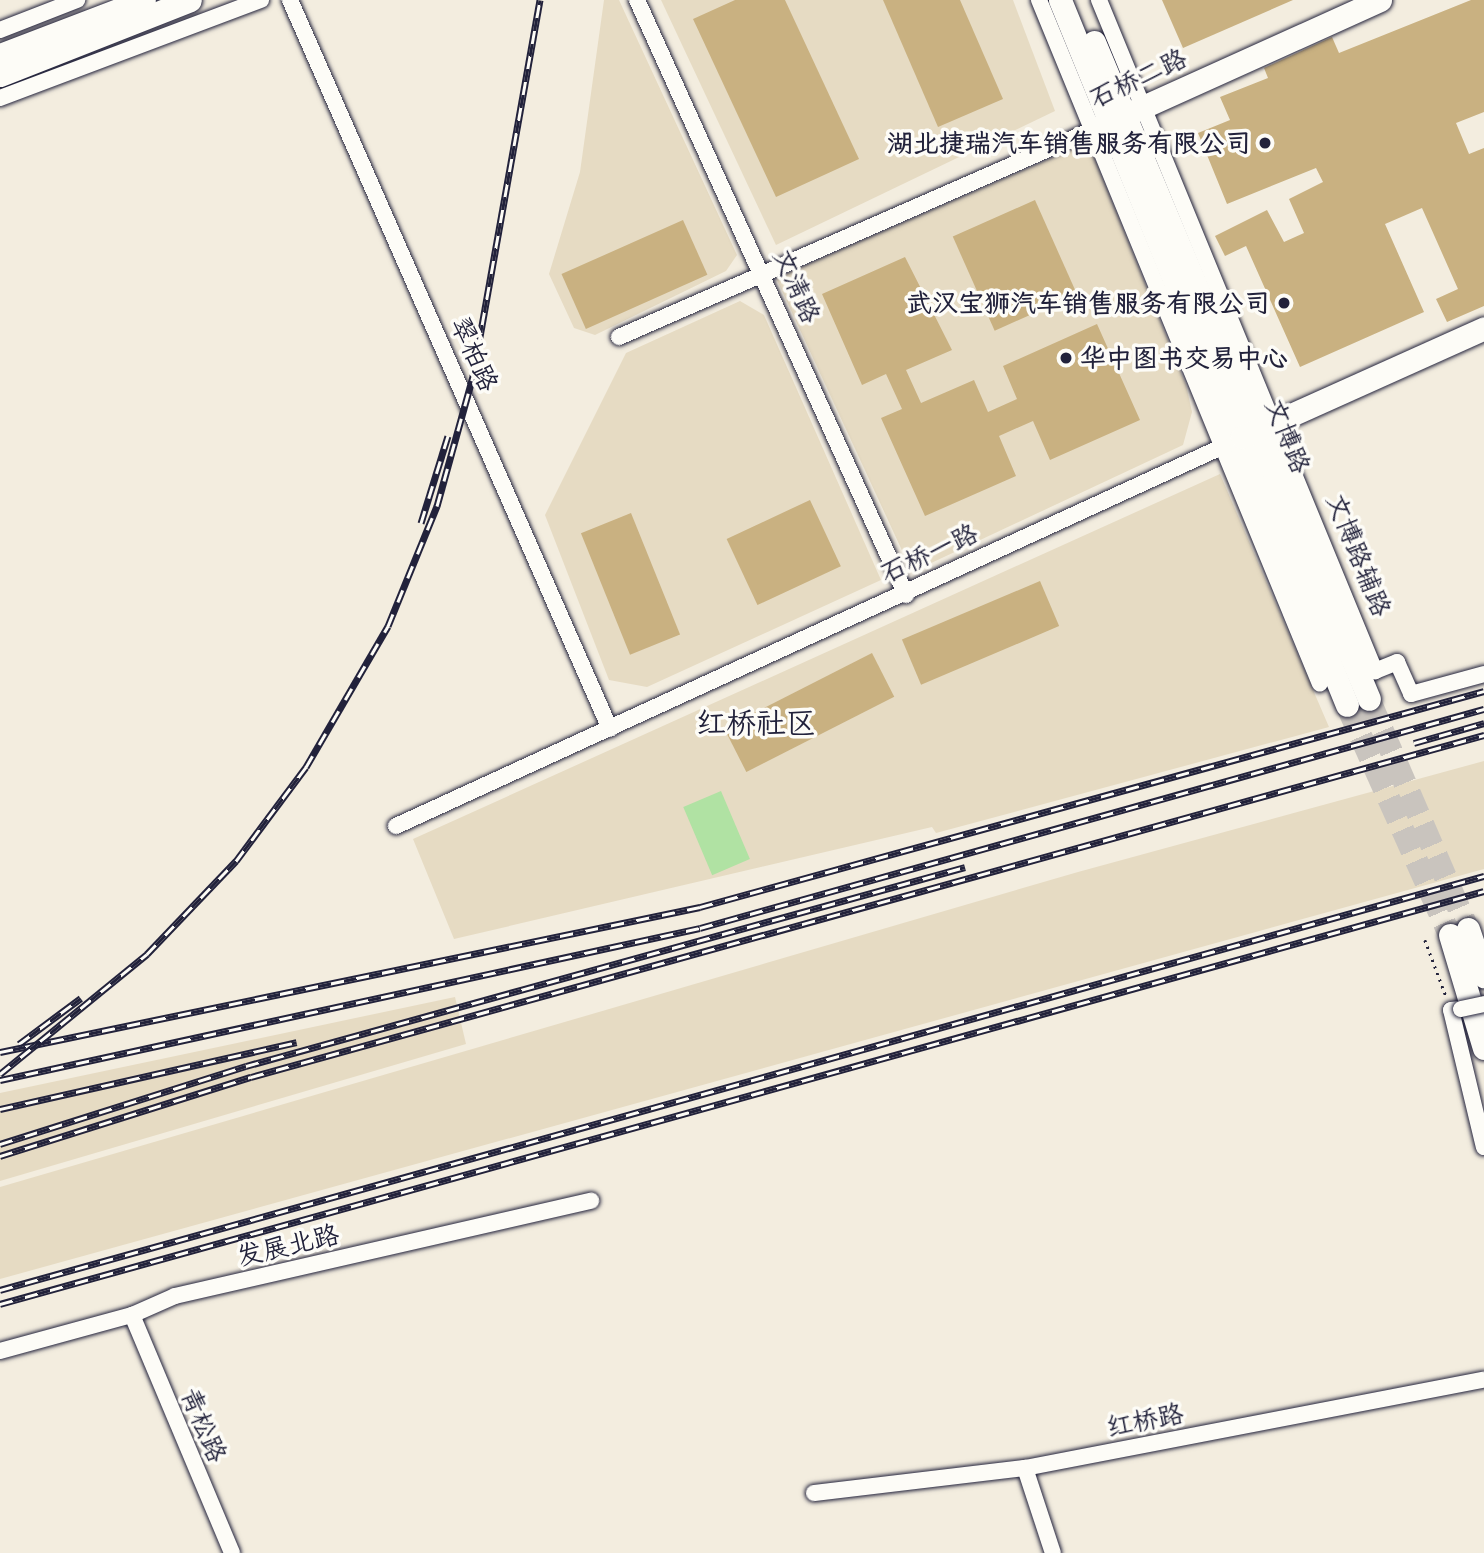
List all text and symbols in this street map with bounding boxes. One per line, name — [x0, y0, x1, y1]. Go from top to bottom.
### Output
street label: 石桥二路 — [1084, 42, 1192, 114]
place label: 湖北捷瑞汽车销售服务有限公司 — [887, 127, 1251, 159]
marker: 湖北捷瑞汽车销售服务有限公司 — [1257, 135, 1273, 151]
street label: 文清路 — [767, 244, 827, 328]
place label: 武汉宝狮汽车销售服务有限公司 — [906, 287, 1270, 319]
marker: 武汉宝狮汽车销售服务有限公司 — [1276, 295, 1292, 311]
street label: 翠柏路 — [445, 312, 505, 396]
place label: 华中图书交易中心 — [1080, 342, 1288, 374]
marker: 华中图书交易中心 — [1058, 350, 1074, 366]
street label: 文博路 — [1259, 394, 1317, 478]
street label: 文博路辅路 — [1320, 489, 1398, 621]
street label: 石桥一路 — [875, 517, 983, 589]
district label: 红桥社区 — [696, 705, 816, 741]
street label: 发展北路 — [234, 1218, 342, 1272]
street label: 青松路 — [174, 1383, 234, 1467]
street label: 红桥路 — [1104, 1397, 1186, 1443]

